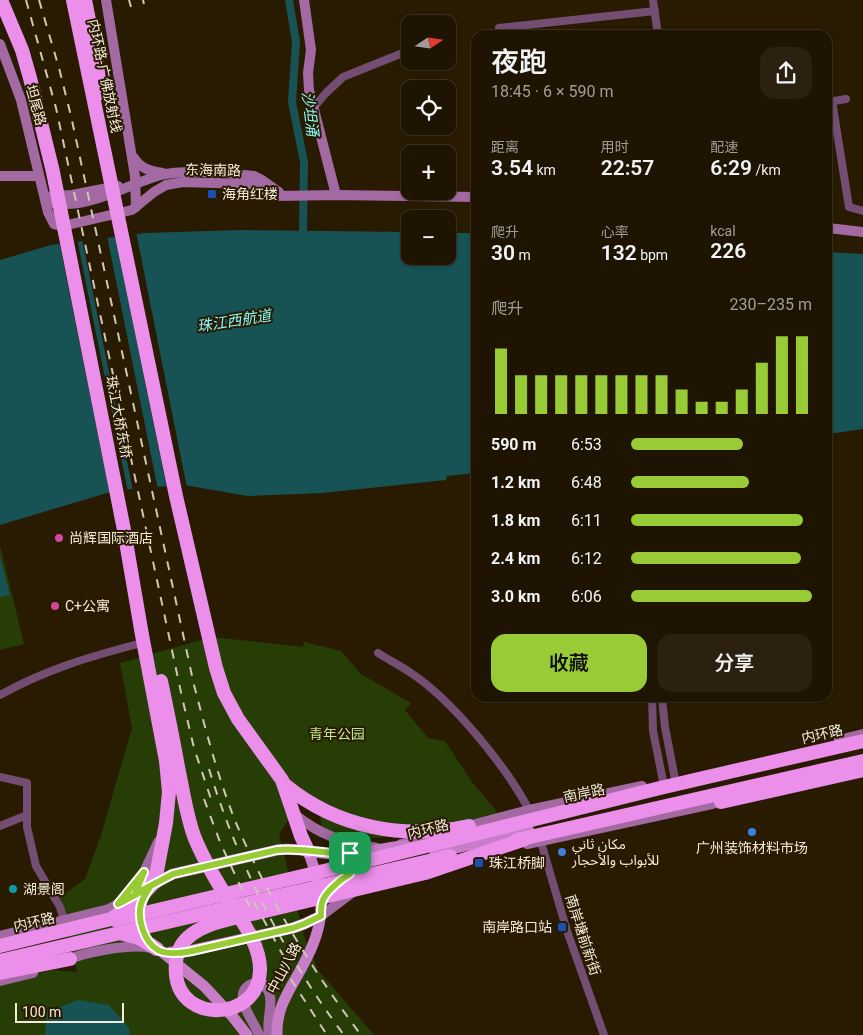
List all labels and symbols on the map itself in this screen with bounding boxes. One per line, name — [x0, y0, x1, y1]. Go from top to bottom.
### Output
north arrow — [401, 15, 456, 70]
street label: 内环路-广佛放射线 — [85, 18, 125, 134]
street label: 坦尾路 — [23, 83, 49, 127]
water label: 沙坦涌 — [298, 91, 322, 139]
street label: 东海南路 — [185, 162, 241, 178]
place label: 海角红楼 — [222, 186, 278, 202]
marker: 海角红楼 — [206, 188, 218, 200]
water label: 珠江西航道 — [196, 306, 274, 336]
street label: 珠江大桥东桥 — [103, 374, 135, 460]
place label: 尚辉国际酒店 — [69, 530, 153, 546]
marker: 尚辉国际酒店 — [53, 532, 65, 544]
place label: C+公寓 — [65, 598, 110, 614]
marker: C+公寓 — [49, 600, 61, 612]
street label: 内环路 — [800, 721, 844, 747]
park label: 青年公园 — [309, 726, 365, 742]
street label: 南岸路 — [562, 781, 606, 805]
street label: 内环路 — [406, 816, 450, 842]
marker: 广州装饰材料市场 — [746, 826, 758, 838]
pin — [329, 832, 371, 874]
place label: مكان ثاني للأبواب والأحجار — [571, 836, 659, 869]
place label: 广州装饰材料市场 — [696, 840, 808, 856]
marker: مكان ثاني للأبواب والأحجار — [556, 846, 568, 858]
place label: 珠江桥脚 — [489, 855, 545, 871]
marker: 珠江桥脚 — [473, 857, 485, 869]
place label: 湖景阁 — [23, 881, 65, 897]
marker: 湖景阁 — [7, 883, 19, 895]
street label: 南岸塘前新街 — [562, 893, 604, 977]
street label: 内环路 — [12, 909, 56, 935]
place label: 南岸路口站 — [482, 919, 552, 935]
marker: 南岸路口站 — [556, 921, 568, 933]
street label: 中山八路 — [264, 940, 304, 996]
scale bar — [15, 1000, 124, 1023]

